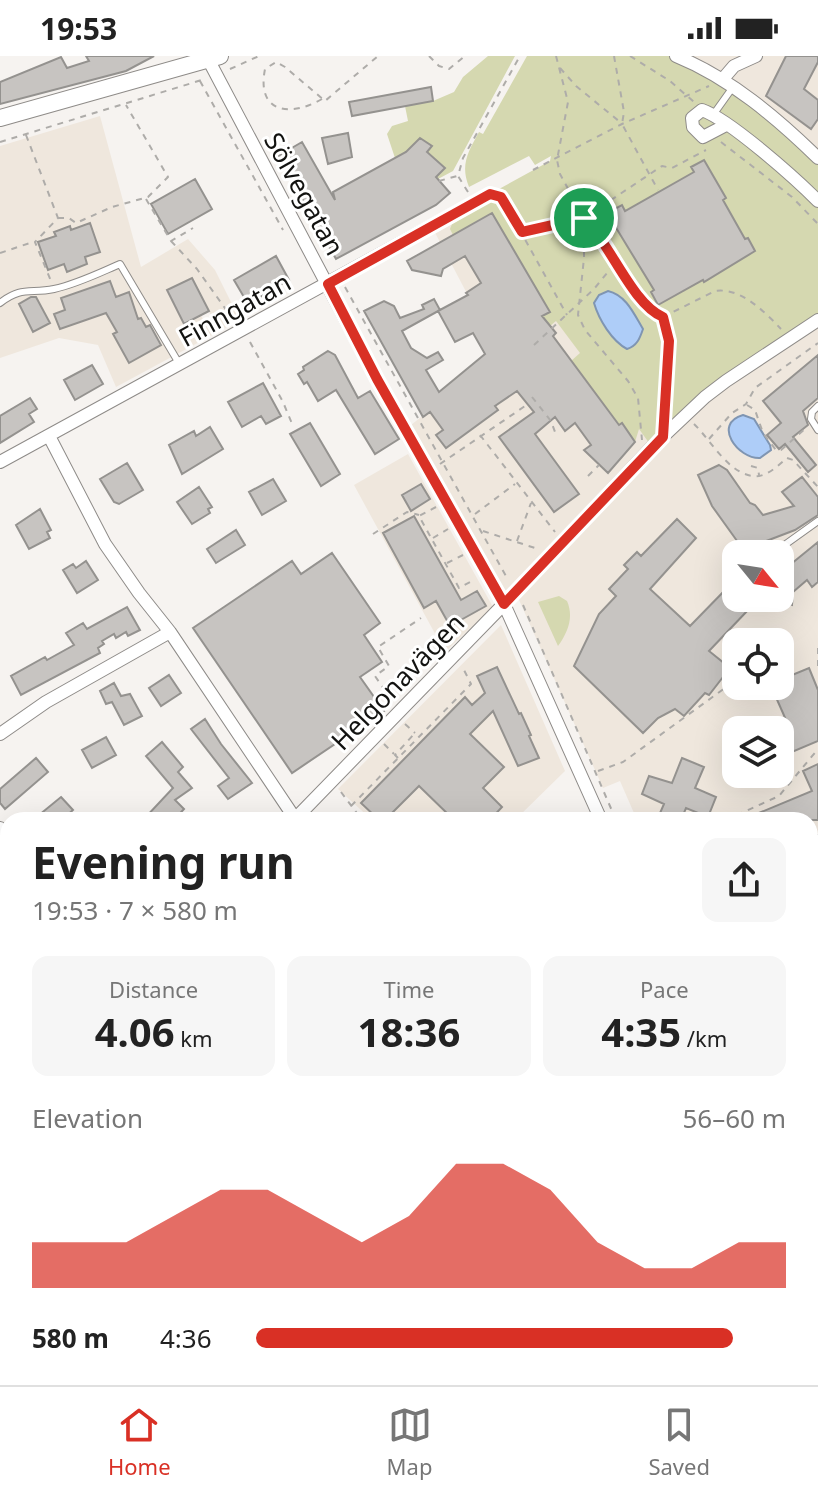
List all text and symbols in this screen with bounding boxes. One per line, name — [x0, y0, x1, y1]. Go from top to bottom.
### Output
text: 19:53 — [40, 8, 117, 49]
street label: Sölvegatan — [256, 126, 353, 261]
pin — [550, 184, 618, 252]
icon: arrive — [562, 196, 606, 240]
street label: Finngatan — [172, 264, 297, 355]
north arrow — [722, 540, 794, 612]
map controls — [722, 540, 794, 788]
street label: Helgonavägen — [323, 605, 472, 758]
button: locate — [722, 628, 794, 700]
button: layers — [722, 716, 794, 788]
text: Evening run — [32, 832, 295, 892]
button: share — [702, 838, 786, 922]
text: 19:53 · 7 × 580 m — [32, 892, 238, 928]
text: Distance — [109, 974, 198, 1004]
text: Time — [384, 974, 434, 1004]
text: Pace — [640, 974, 689, 1004]
text: 4.06 — [95, 1004, 175, 1059]
text: 18:36 — [358, 1004, 460, 1059]
text: 4:35 — [601, 1004, 681, 1059]
text: km — [175, 1023, 213, 1053]
text: /km — [681, 1023, 727, 1053]
text: Elevation — [32, 1100, 143, 1136]
text: 56–60 m — [682, 1100, 786, 1136]
text: 580 m — [32, 1320, 109, 1356]
text: 4:36 — [160, 1320, 212, 1356]
tab: Home — [108, 1403, 171, 1481]
tab: Map — [387, 1403, 432, 1481]
tab: Saved — [648, 1403, 710, 1481]

